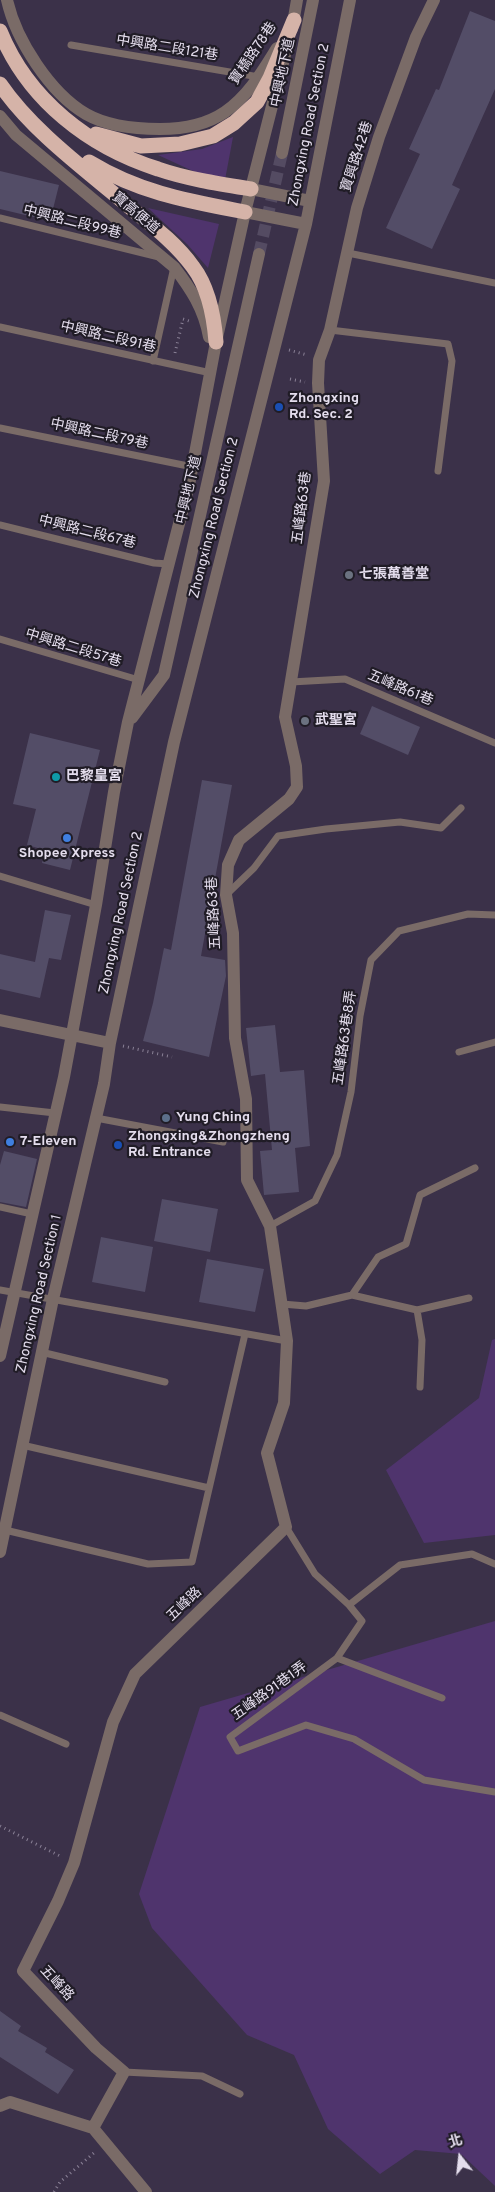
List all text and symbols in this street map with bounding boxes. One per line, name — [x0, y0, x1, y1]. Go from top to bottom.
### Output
street label: 寶橋路78巷 — [227, 20, 281, 88]
street label: 中興路二段121巷 — [115, 33, 219, 65]
street label: 中興地下道 — [269, 37, 299, 109]
street label: Zhongxing Road Section 2 — [286, 42, 334, 208]
street label: 寶興路42巷 — [339, 120, 377, 194]
street label: 寶高便道 — [108, 190, 162, 238]
street label: 中興路二段99巷 — [21, 203, 123, 243]
street label: 中興路二段91巷 — [59, 319, 157, 357]
place label: Zhongxing Rd. Sec. 2 — [289, 391, 359, 424]
marker: Zhongxing Rd. Sec. 2 — [273, 401, 285, 413]
street label: 中興路二段79巷 — [49, 416, 149, 454]
street label: Zhongxing Road Section 2 — [187, 436, 243, 600]
street label: 中興地下道 — [174, 454, 206, 526]
street label: 五峰路63巷 — [290, 471, 316, 545]
street label: 中興路二段67巷 — [37, 513, 137, 553]
place label: 七張萬善堂 — [359, 567, 429, 583]
marker: 七張萬善堂 — [343, 569, 355, 581]
street label: 中興路二段57巷 — [23, 626, 123, 672]
street label: 五峰路61巷 — [365, 668, 435, 710]
place label: 武聖宮 — [315, 713, 357, 729]
marker: 武聖宮 — [299, 715, 311, 727]
place label: 巴黎皇宮 — [66, 769, 122, 785]
marker: 巴黎皇宮 — [50, 771, 62, 783]
street label: Zhongxing Road Section 2 — [97, 830, 147, 996]
marker: Shopee Xpress — [61, 832, 73, 844]
place label: Shopee Xpress — [19, 846, 115, 862]
street label: 五峰路63巷 — [205, 876, 225, 950]
street label: 五峰路63巷8弄 — [331, 990, 361, 1086]
place label: Yung Ching — [176, 1110, 250, 1126]
marker: Yung Ching — [160, 1112, 172, 1124]
place label: Zhongxing&Zhongzheng Rd. Entrance — [128, 1129, 290, 1162]
place label: 7-Eleven — [20, 1134, 77, 1150]
marker: 7-Eleven — [4, 1136, 16, 1148]
marker: Zhongxing&Zhongzheng Rd. Entrance — [112, 1139, 124, 1151]
street label: Zhongxing Road Section 1 — [14, 1213, 66, 1375]
street label: 五峰路 — [164, 1584, 206, 1626]
street label: 五峰路91巷1弄 — [229, 1659, 311, 1725]
street label: 五峰路 — [36, 1963, 76, 2005]
north arrow — [435, 2132, 485, 2182]
text: 北 — [447, 2132, 465, 2152]

